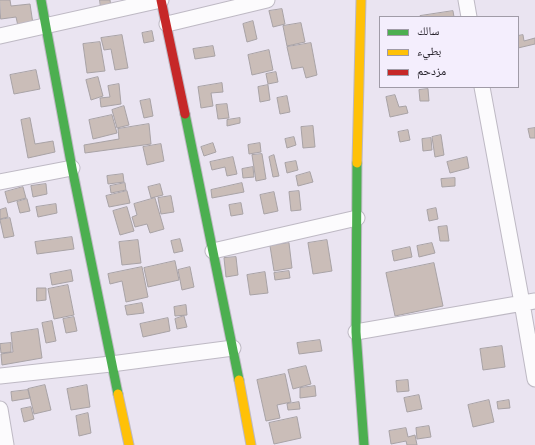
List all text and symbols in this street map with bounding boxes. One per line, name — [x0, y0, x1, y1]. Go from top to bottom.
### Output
legend — [379, 16, 519, 88]
text: سالك — [417, 23, 439, 38]
text: بطيء — [417, 43, 441, 58]
text: مزدحم — [417, 63, 446, 78]

